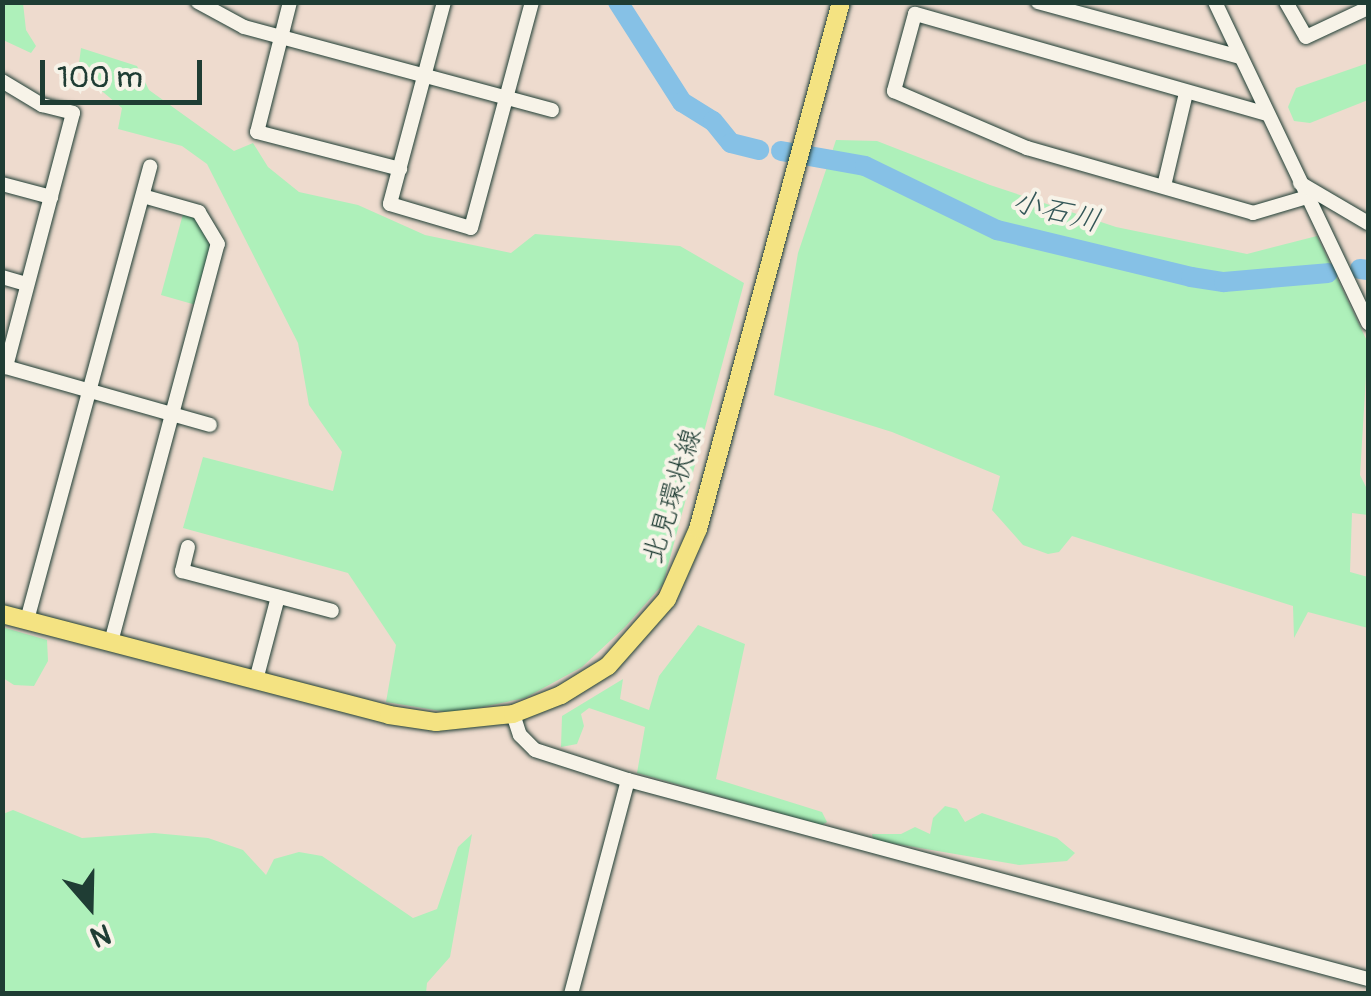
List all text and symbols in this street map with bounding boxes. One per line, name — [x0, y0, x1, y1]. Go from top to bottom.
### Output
scale bar — [45, 40, 208, 102]
text: 100 m — [57, 59, 143, 96]
water label: 小石川 — [1008, 184, 1104, 240]
street label: 北見環状線 — [636, 424, 710, 568]
north arrow — [40, 856, 140, 956]
text: N — [86, 915, 115, 954]

